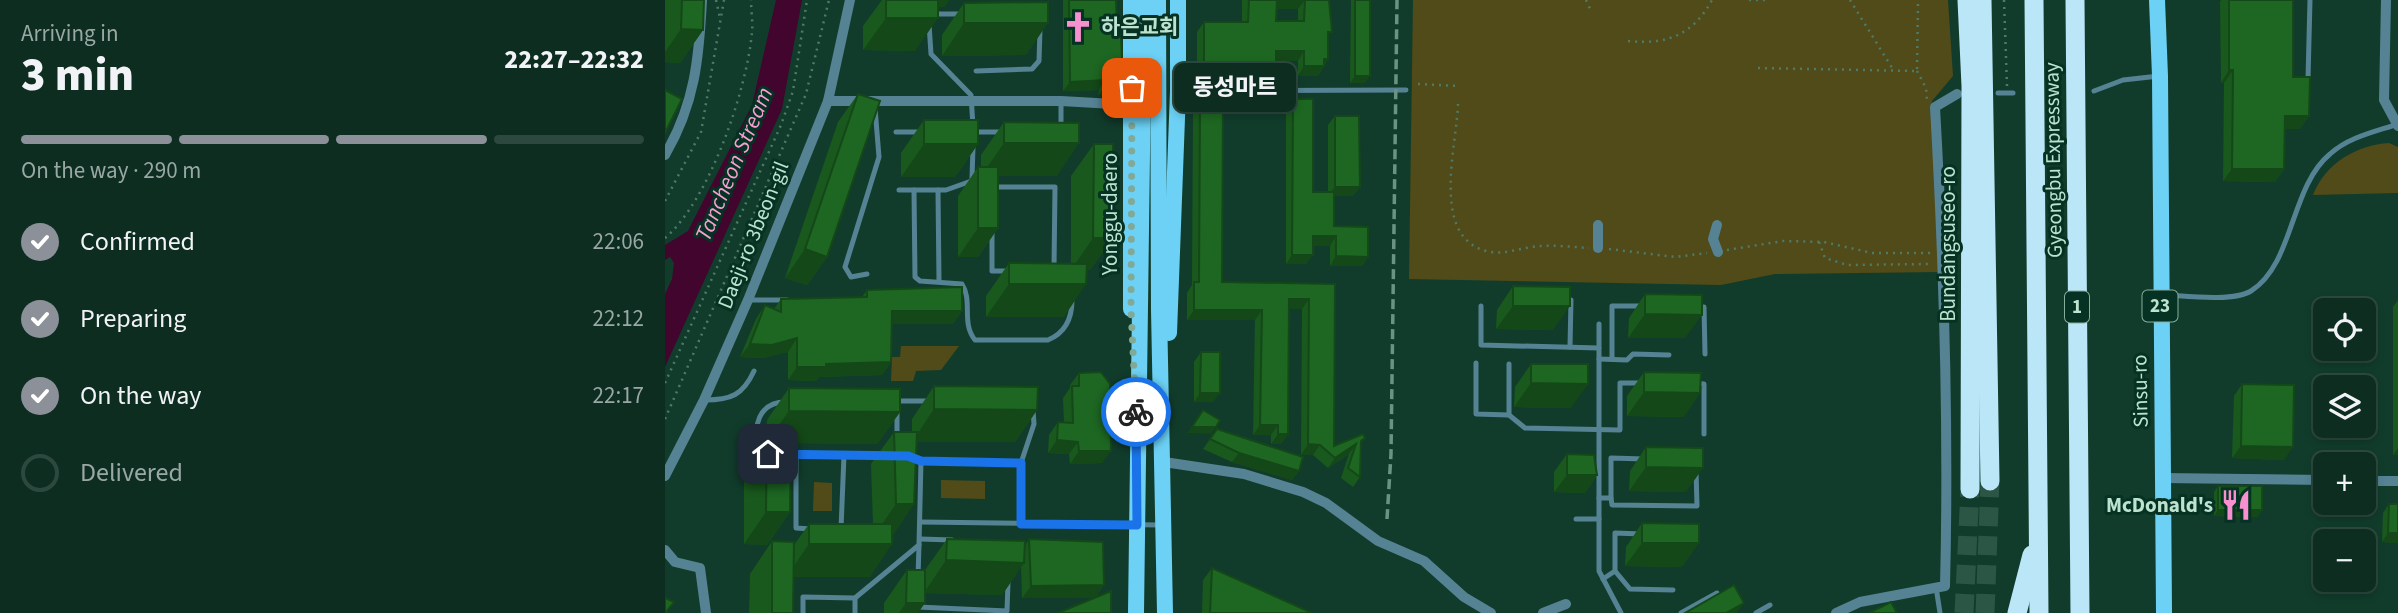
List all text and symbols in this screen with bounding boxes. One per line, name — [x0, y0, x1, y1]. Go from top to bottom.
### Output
church icon: 하은교회 — [1061, 10, 1095, 44]
place label: 하은교회 — [1101, 12, 1178, 42]
text: Arriving in — [21, 17, 119, 50]
text: 22:27–22:32 — [504, 41, 644, 78]
text: 3 min — [21, 43, 134, 108]
pin — [1102, 58, 1162, 118]
street label: Gyeongbu Expressway — [2036, 62, 2070, 258]
callout: 동성마트 — [1174, 64, 1297, 112]
icon: bag — [1113, 69, 1151, 107]
text: 동성마트 — [1193, 71, 1277, 104]
water label: Tancheon Stream — [687, 82, 781, 246]
street label: Yonggu-daero — [1095, 153, 1125, 276]
text: On the way · 290 m — [21, 154, 201, 187]
street label: Daeji-ro 3beon-gil — [710, 157, 796, 313]
street label: Bundangsuseo-ro — [1933, 166, 1963, 322]
icon: check — [21, 223, 59, 261]
text: Confirmed — [80, 223, 195, 260]
text: 22:06 — [593, 225, 644, 258]
road number: 23 — [2143, 290, 2177, 322]
road number: 1 — [2065, 292, 2089, 322]
map controls — [2313, 298, 2376, 592]
button: locate — [2313, 298, 2376, 361]
icon: check — [21, 300, 59, 338]
text: Preparing — [80, 300, 186, 337]
text: 22:12 — [593, 302, 644, 335]
street label: Sinsu-ro — [2124, 354, 2156, 428]
button: layers — [2313, 375, 2376, 438]
icon: check — [21, 377, 59, 415]
text: On the way — [80, 377, 201, 414]
courier — [1101, 377, 1171, 447]
text: 22:17 — [593, 379, 644, 412]
icon: bike — [1117, 393, 1155, 431]
pin — [738, 424, 798, 484]
icon: home — [749, 435, 787, 473]
button: + — [2313, 452, 2376, 515]
text: Delivered — [80, 454, 183, 491]
restaurant icon: McDonald's — [2219, 488, 2253, 522]
place label: McDonald's — [2106, 490, 2213, 520]
button: − — [2313, 529, 2376, 592]

